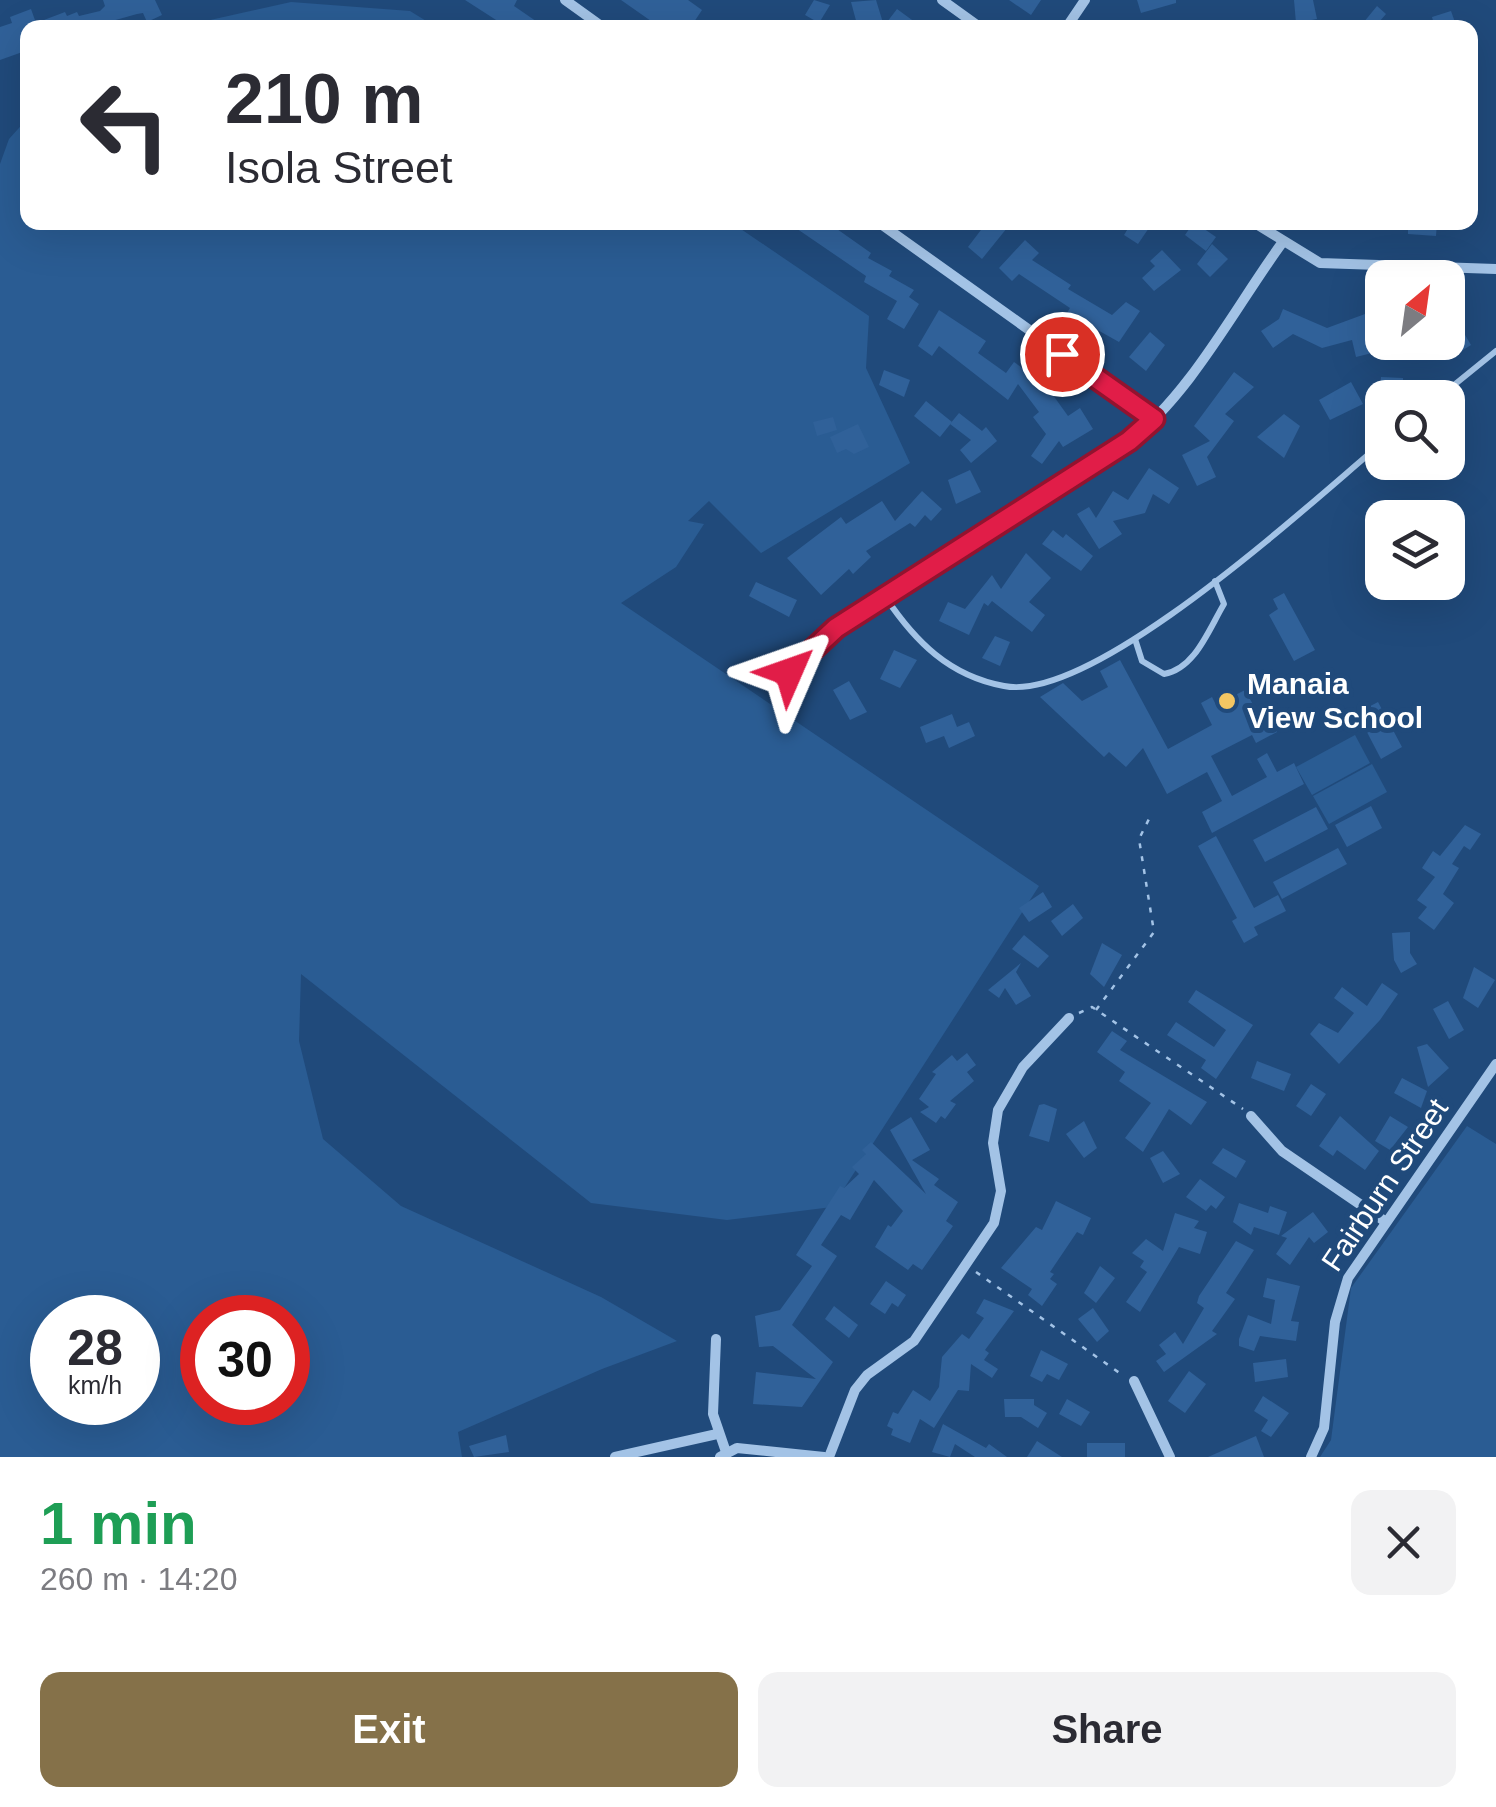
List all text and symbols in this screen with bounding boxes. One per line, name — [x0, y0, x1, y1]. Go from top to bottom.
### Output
icon: left — [60, 60, 190, 190]
text: 210 m — [225, 60, 423, 138]
text: Isola Street — [225, 142, 453, 193]
north arrow — [1365, 260, 1465, 360]
map controls — [1365, 260, 1465, 600]
pin — [1020, 312, 1105, 397]
icon: arrive — [1035, 327, 1090, 382]
button: search — [1365, 380, 1465, 480]
button: layers — [1365, 500, 1465, 600]
position arrow — [737, 620, 841, 724]
place label: Manaia View School — [1247, 667, 1423, 734]
marker: Manaia View School — [1216, 690, 1238, 712]
street label: Fairburn Street — [1315, 1092, 1455, 1277]
speed limit sign: 30 — [180, 1295, 310, 1425]
text: 28 — [67, 1320, 123, 1376]
text: km/h — [68, 1371, 122, 1399]
text: 1 min — [40, 1490, 197, 1557]
button: close — [1351, 1490, 1456, 1595]
text: 260 m · 14:20 — [40, 1561, 237, 1597]
button: Exit — [40, 1672, 738, 1787]
button: Share — [758, 1672, 1456, 1787]

